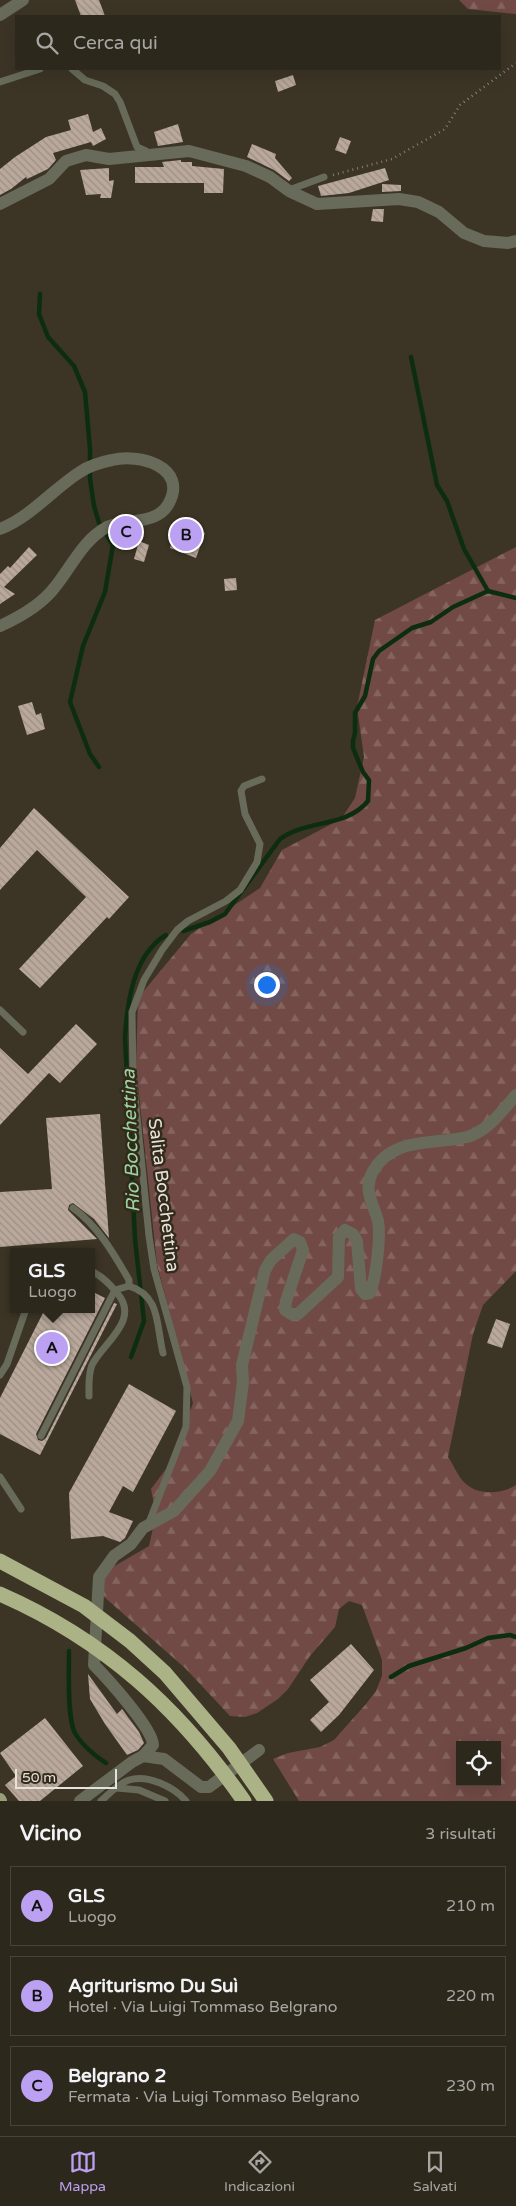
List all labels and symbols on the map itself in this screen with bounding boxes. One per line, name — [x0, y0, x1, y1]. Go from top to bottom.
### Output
pin: C — [110, 513, 142, 551]
pin: B — [170, 516, 202, 554]
your location — [254, 972, 280, 998]
water label: Rio Bocchettina — [117, 1068, 144, 1213]
street label: Salita Bocchettina — [144, 1117, 184, 1273]
pin: A — [36, 1329, 68, 1367]
scale bar — [15, 1766, 118, 1789]

